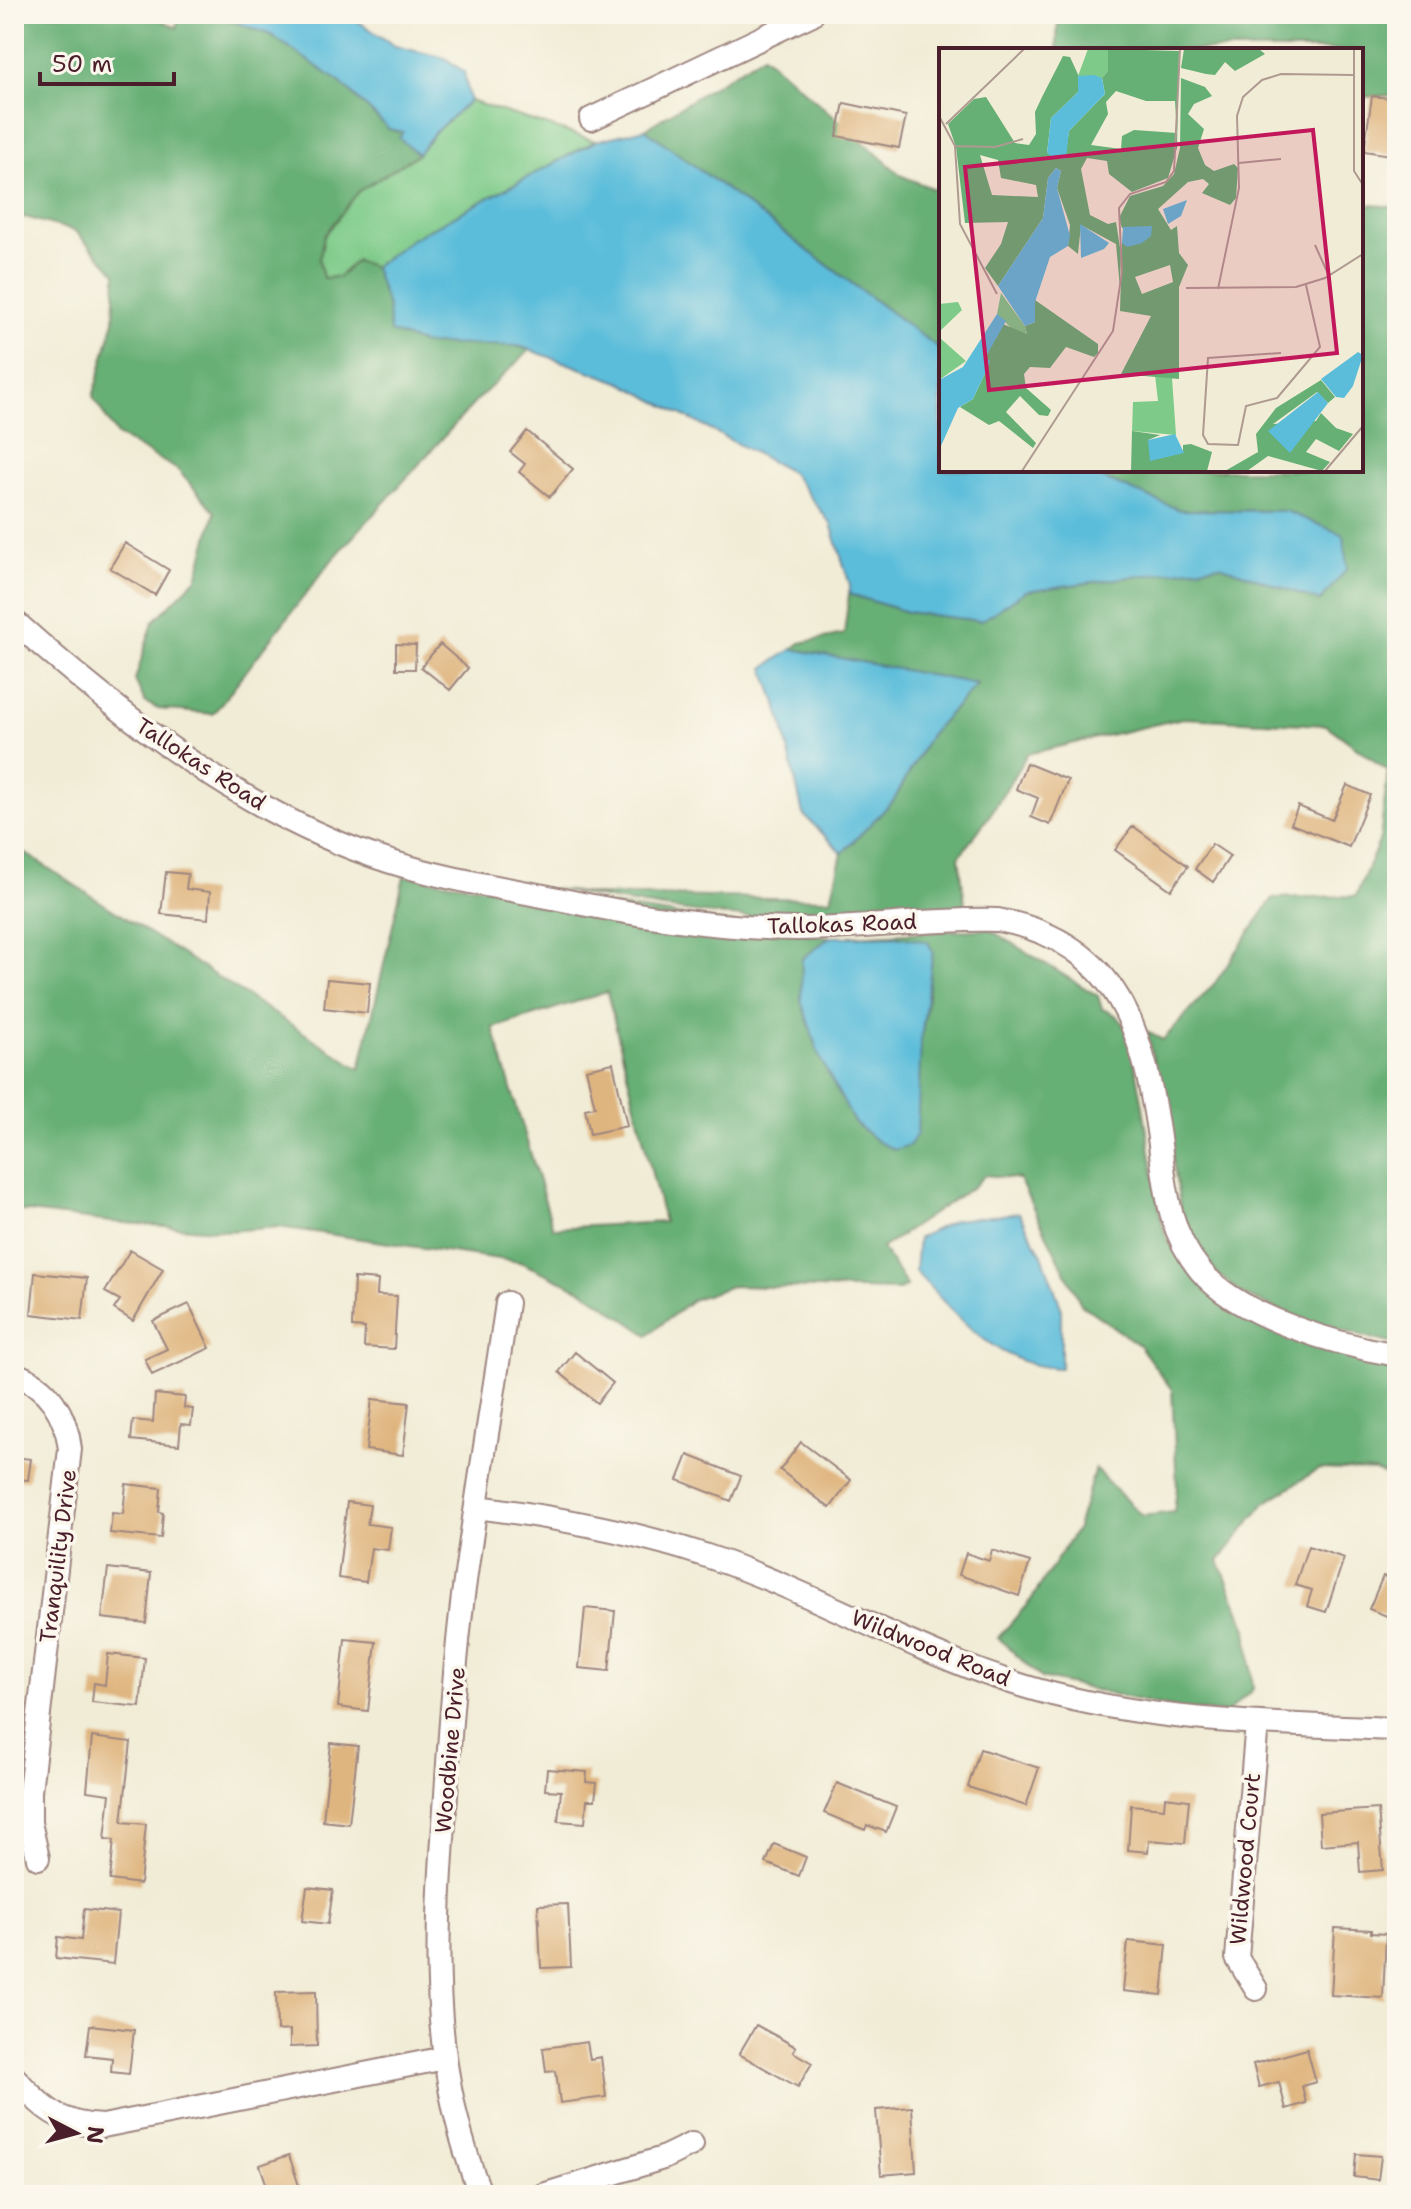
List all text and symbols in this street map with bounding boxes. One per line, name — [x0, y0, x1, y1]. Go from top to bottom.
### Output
scale bar — [40, 36, 174, 86]
text: 50 m — [52, 48, 112, 80]
inset map — [939, 48, 1363, 472]
street label: Tallokas Road — [130, 711, 272, 817]
street label: Tallokas Road — [767, 907, 917, 941]
street label: Tranquility Drive — [33, 1467, 83, 1645]
street label: Wildwood Road — [847, 1603, 1015, 1693]
street label: Woodbine Drive — [428, 1666, 472, 1834]
street label: Wildwood Court — [1223, 1772, 1267, 1946]
north arrow — [36, 2093, 116, 2173]
text: N — [80, 2125, 111, 2145]

